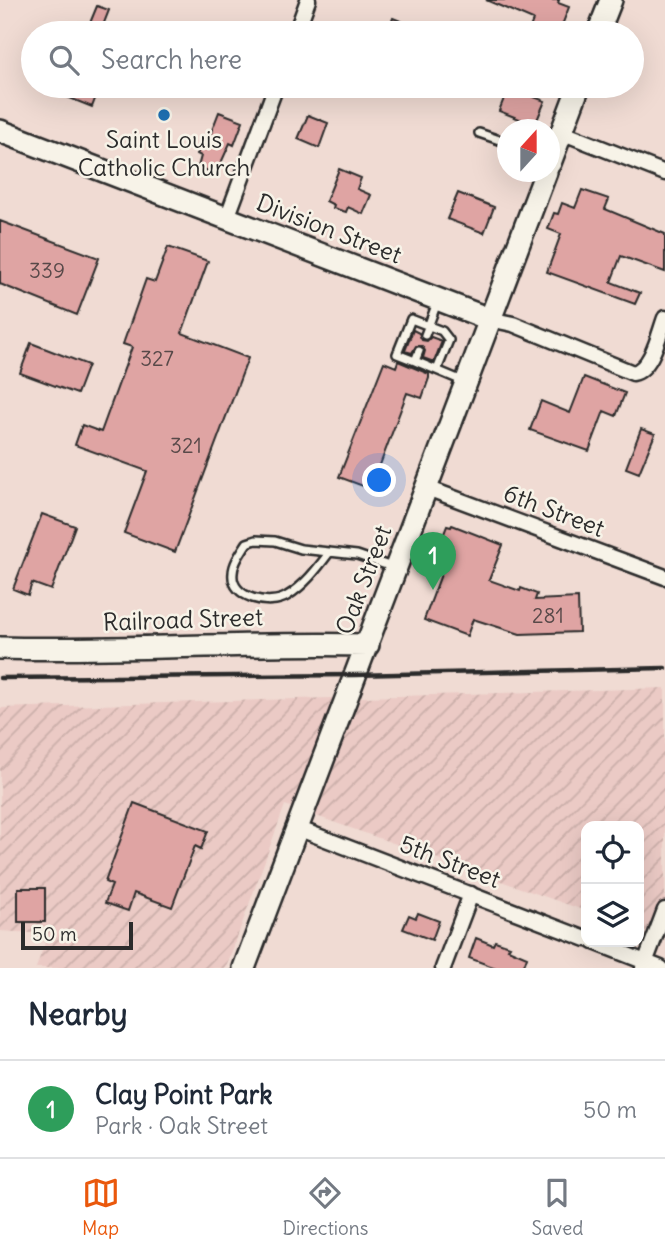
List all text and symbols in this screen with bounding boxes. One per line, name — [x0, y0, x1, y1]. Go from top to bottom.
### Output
search box — [21, 21, 644, 98]
icon: search — [45, 41, 83, 79]
text: Search here — [101, 43, 242, 76]
marker: Saint Louis Catholic Church — [156, 107, 172, 123]
north arrow — [497, 119, 560, 182]
place label: Saint Louis Catholic Church — [78, 124, 250, 182]
street label: Division Street — [253, 187, 406, 269]
house number: 339 — [29, 257, 65, 284]
house number: 327 — [140, 345, 174, 372]
house number: 321 — [170, 432, 202, 459]
your location — [362, 463, 396, 497]
street label: 6th Street — [500, 477, 609, 543]
street label: Oak Street — [329, 521, 398, 638]
pin: 1 — [410, 532, 456, 590]
street label: Railroad Street — [102, 601, 264, 637]
house number: 281 — [532, 602, 564, 629]
map controls — [581, 821, 644, 947]
button: locate — [581, 821, 644, 884]
street label: 5th Street — [396, 828, 505, 894]
button: layers — [581, 884, 644, 947]
scale bar — [21, 919, 133, 951]
text: 50 m — [32, 922, 77, 946]
text: Nearby — [28, 995, 128, 1033]
text: Clay Point Park — [95, 1078, 273, 1111]
text: 1 — [46, 1095, 56, 1124]
text: 50 m — [583, 1095, 637, 1124]
text: Park · Oak Street — [95, 1111, 268, 1140]
tab: Map — [82, 1174, 120, 1240]
tab: Directions — [283, 1174, 368, 1240]
tab: Saved — [531, 1174, 583, 1240]

